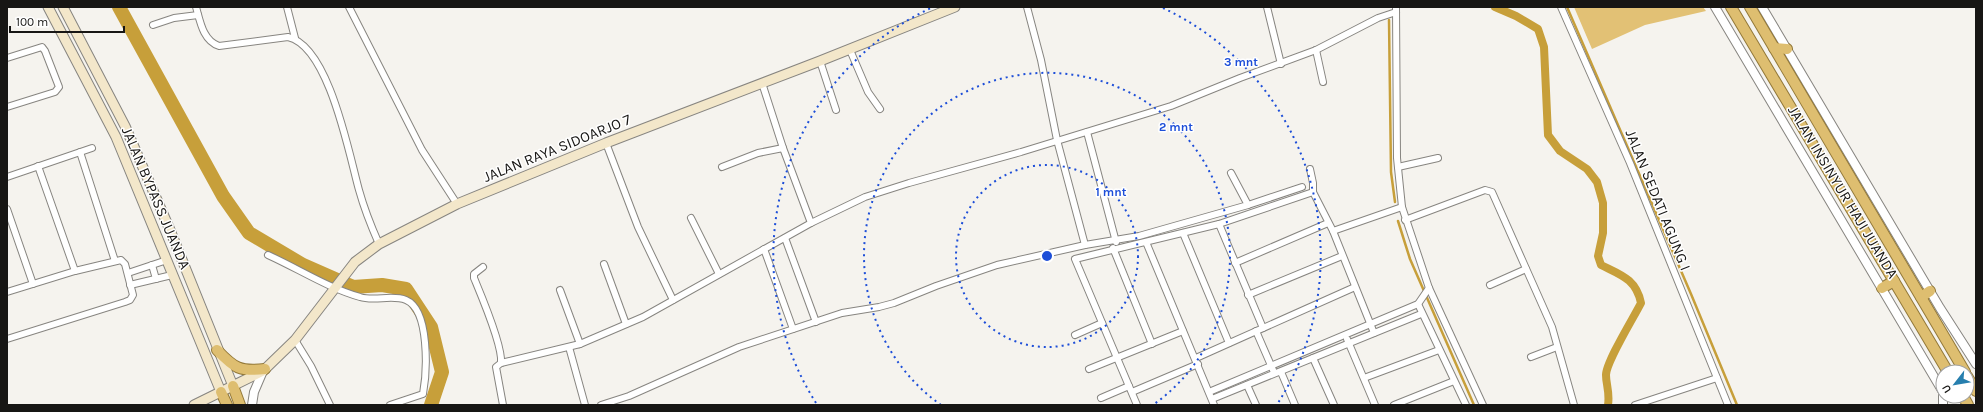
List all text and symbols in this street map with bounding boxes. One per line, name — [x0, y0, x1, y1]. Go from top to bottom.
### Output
scale bar — [10, 8, 124, 34]
text: 100 m — [16, 15, 48, 29]
text: 3 mnt — [1224, 55, 1258, 69]
street label: JALAN INSINYUR HAJI JUANDA — [1784, 102, 1902, 282]
street label: JALAN RAYA SIDOARJO 7 — [480, 110, 634, 186]
text: 2 mnt — [1159, 120, 1193, 134]
street label: JALAN BYPASS JUANDA — [118, 124, 194, 272]
street label: JALAN SEDATI AGUNG I — [1621, 127, 1695, 273]
text: 1 mnt — [1096, 185, 1127, 199]
centre of rings — [1040, 249, 1054, 263]
north arrow — [1935, 364, 1975, 404]
text: U — [1939, 382, 1954, 395]

